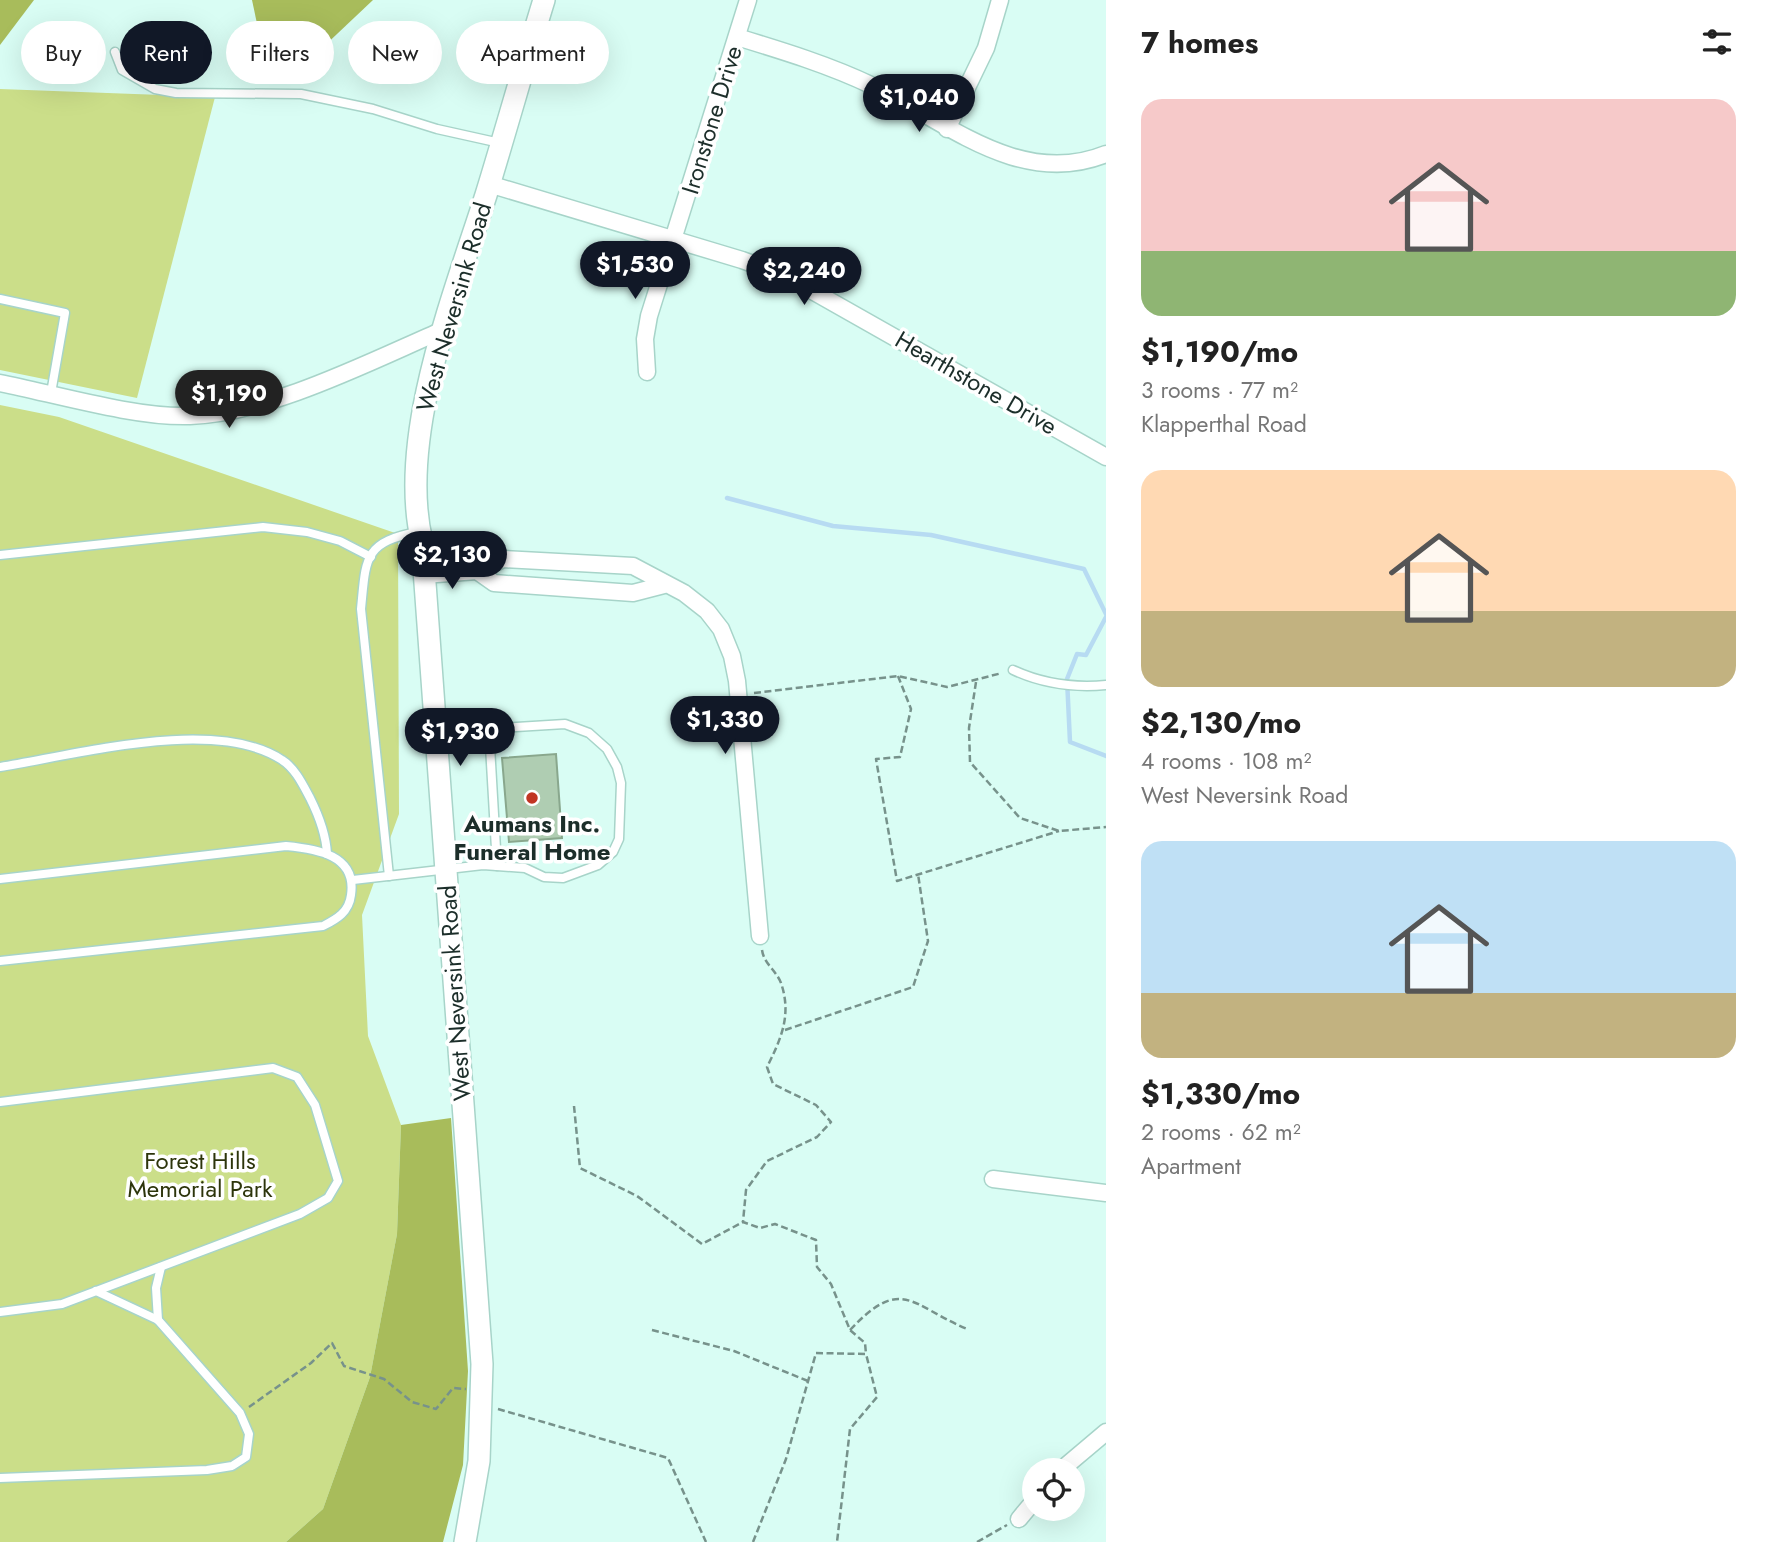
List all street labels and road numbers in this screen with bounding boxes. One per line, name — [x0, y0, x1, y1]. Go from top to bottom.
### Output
street label: Ironstone Drive — [672, 41, 751, 198]
street label: West Neversink Road — [407, 198, 500, 416]
street label: Hearthstone Drive — [889, 322, 1064, 443]
street label: West Neversink Road — [430, 884, 480, 1102]

